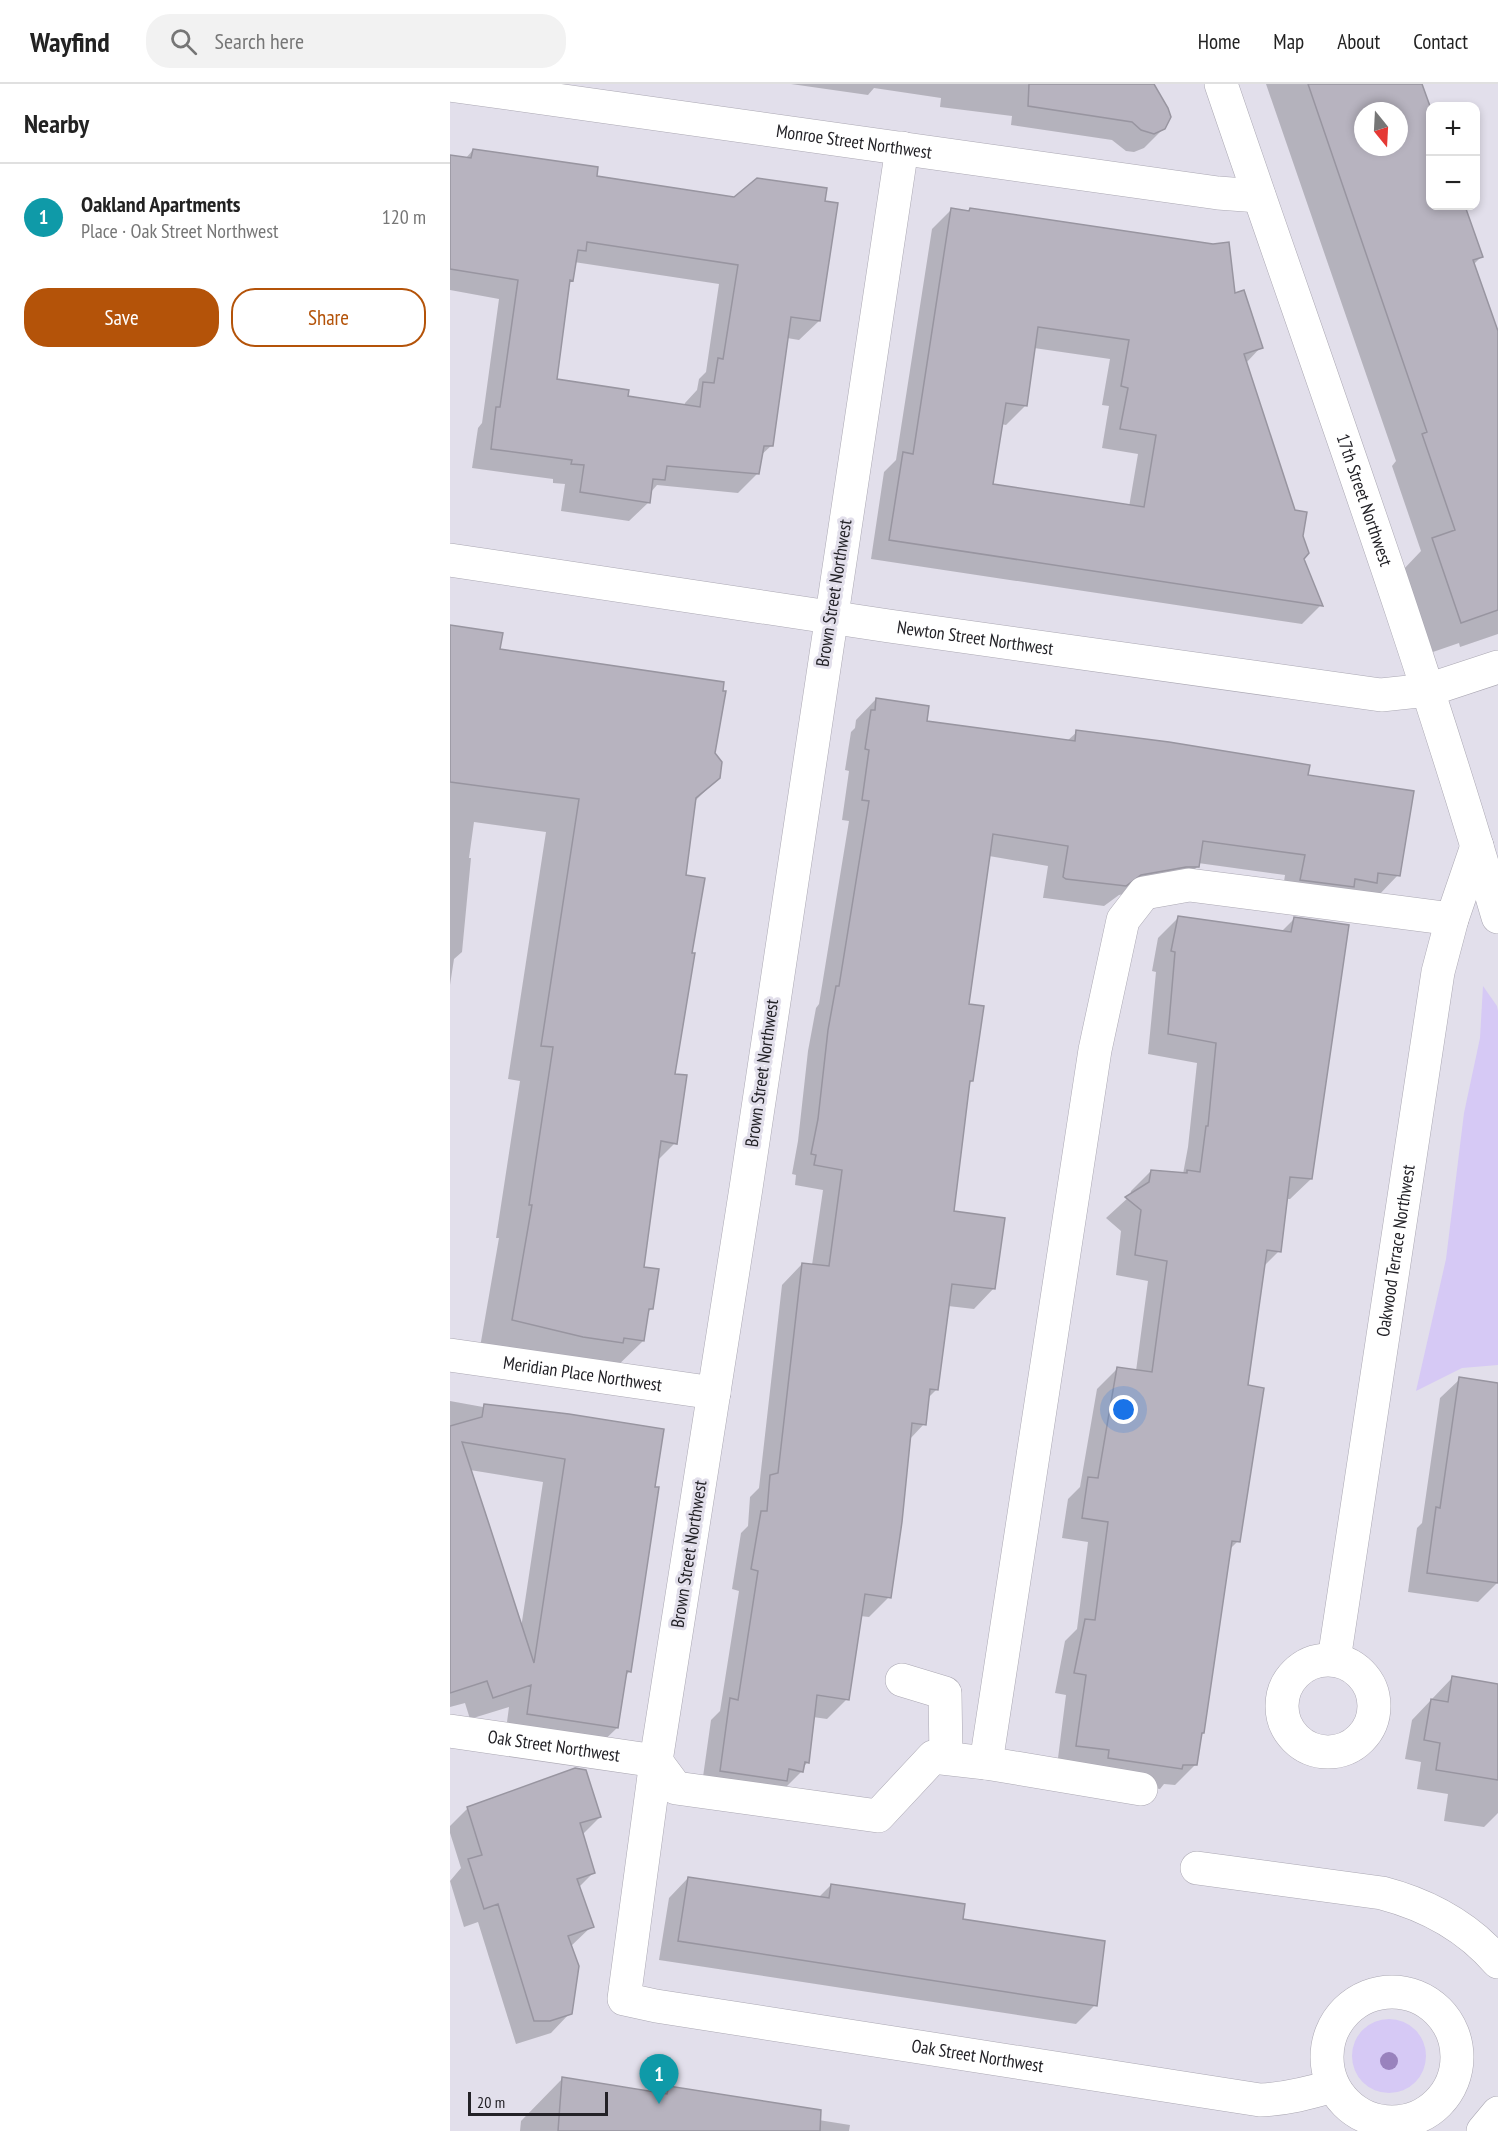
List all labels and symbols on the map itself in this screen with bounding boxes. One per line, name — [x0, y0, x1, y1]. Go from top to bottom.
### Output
north arrow — [1354, 102, 1408, 156]
street label: Monroe Street Northwest — [775, 119, 933, 164]
street label: 17th Street Northwest — [1331, 431, 1398, 569]
street label: Brown Street Northwest — [810, 517, 857, 668]
street label: Newton Street Northwest — [896, 615, 1055, 660]
street label: Brown Street Northwest — [740, 997, 783, 1148]
street label: Oakwood Terrace Northwest — [1371, 1163, 1420, 1338]
street label: Meridian Place Northwest — [502, 1351, 664, 1396]
your location — [1109, 1395, 1138, 1424]
street label: Brown Street Northwest — [665, 1478, 712, 1629]
street label: Oak Street Northwest — [486, 1725, 622, 1767]
street label: Oak Street Northwest — [910, 2034, 1045, 2077]
pin: 1 — [640, 2054, 678, 2104]
scale bar — [468, 2089, 608, 2116]

